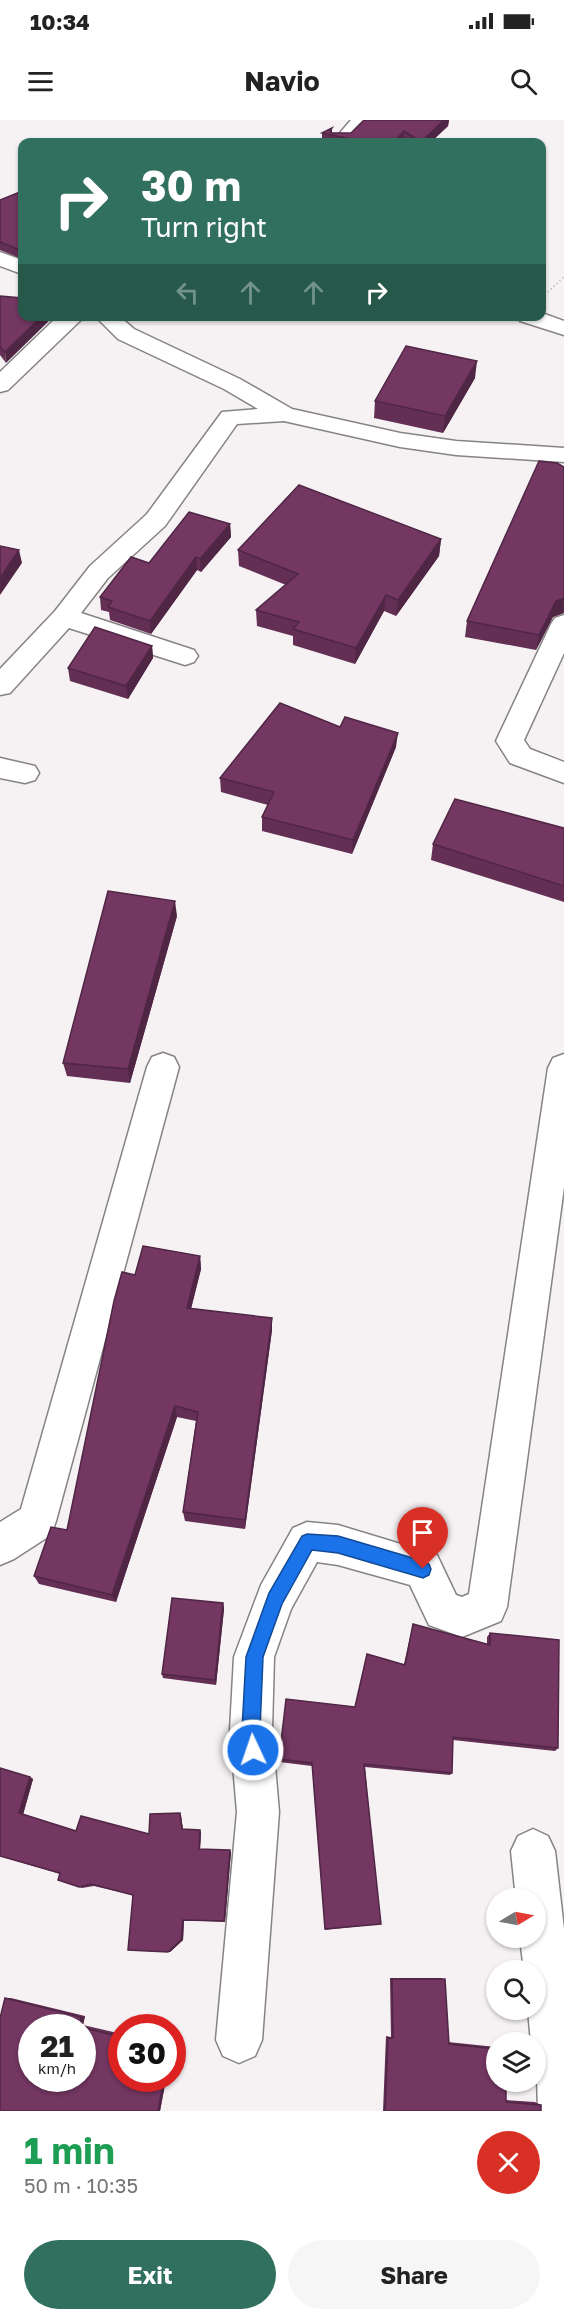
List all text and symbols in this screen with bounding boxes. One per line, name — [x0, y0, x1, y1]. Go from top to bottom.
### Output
text: 10:34 — [30, 8, 90, 35]
icon: menu — [24, 65, 57, 98]
text: Navio — [244, 65, 320, 97]
icon: search — [507, 65, 540, 98]
text: 30 m — [141, 160, 241, 210]
icon: right — [42, 162, 120, 240]
text: Turn right — [141, 211, 267, 243]
icon: left — [171, 276, 204, 309]
icon: ahead — [234, 276, 267, 309]
icon: ahead — [297, 276, 330, 309]
icon: right — [360, 276, 393, 309]
pin — [397, 1507, 448, 1569]
icon: arrive — [406, 1516, 439, 1549]
position arrow — [221, 1718, 285, 1782]
north arrow — [486, 1888, 546, 1948]
map controls — [486, 1888, 546, 2092]
button: search — [486, 1960, 546, 2020]
speed limit sign: 30 — [108, 2014, 186, 2092]
text: 21 — [40, 2028, 74, 2064]
button: layers — [486, 2032, 546, 2092]
text: km/h — [38, 2059, 76, 2077]
text: 1 min — [24, 2129, 115, 2172]
button: close — [477, 2131, 540, 2194]
text: 50 m · 10:35 — [24, 2173, 138, 2197]
button: Exit — [24, 2240, 276, 2309]
button: Share — [288, 2240, 540, 2309]

